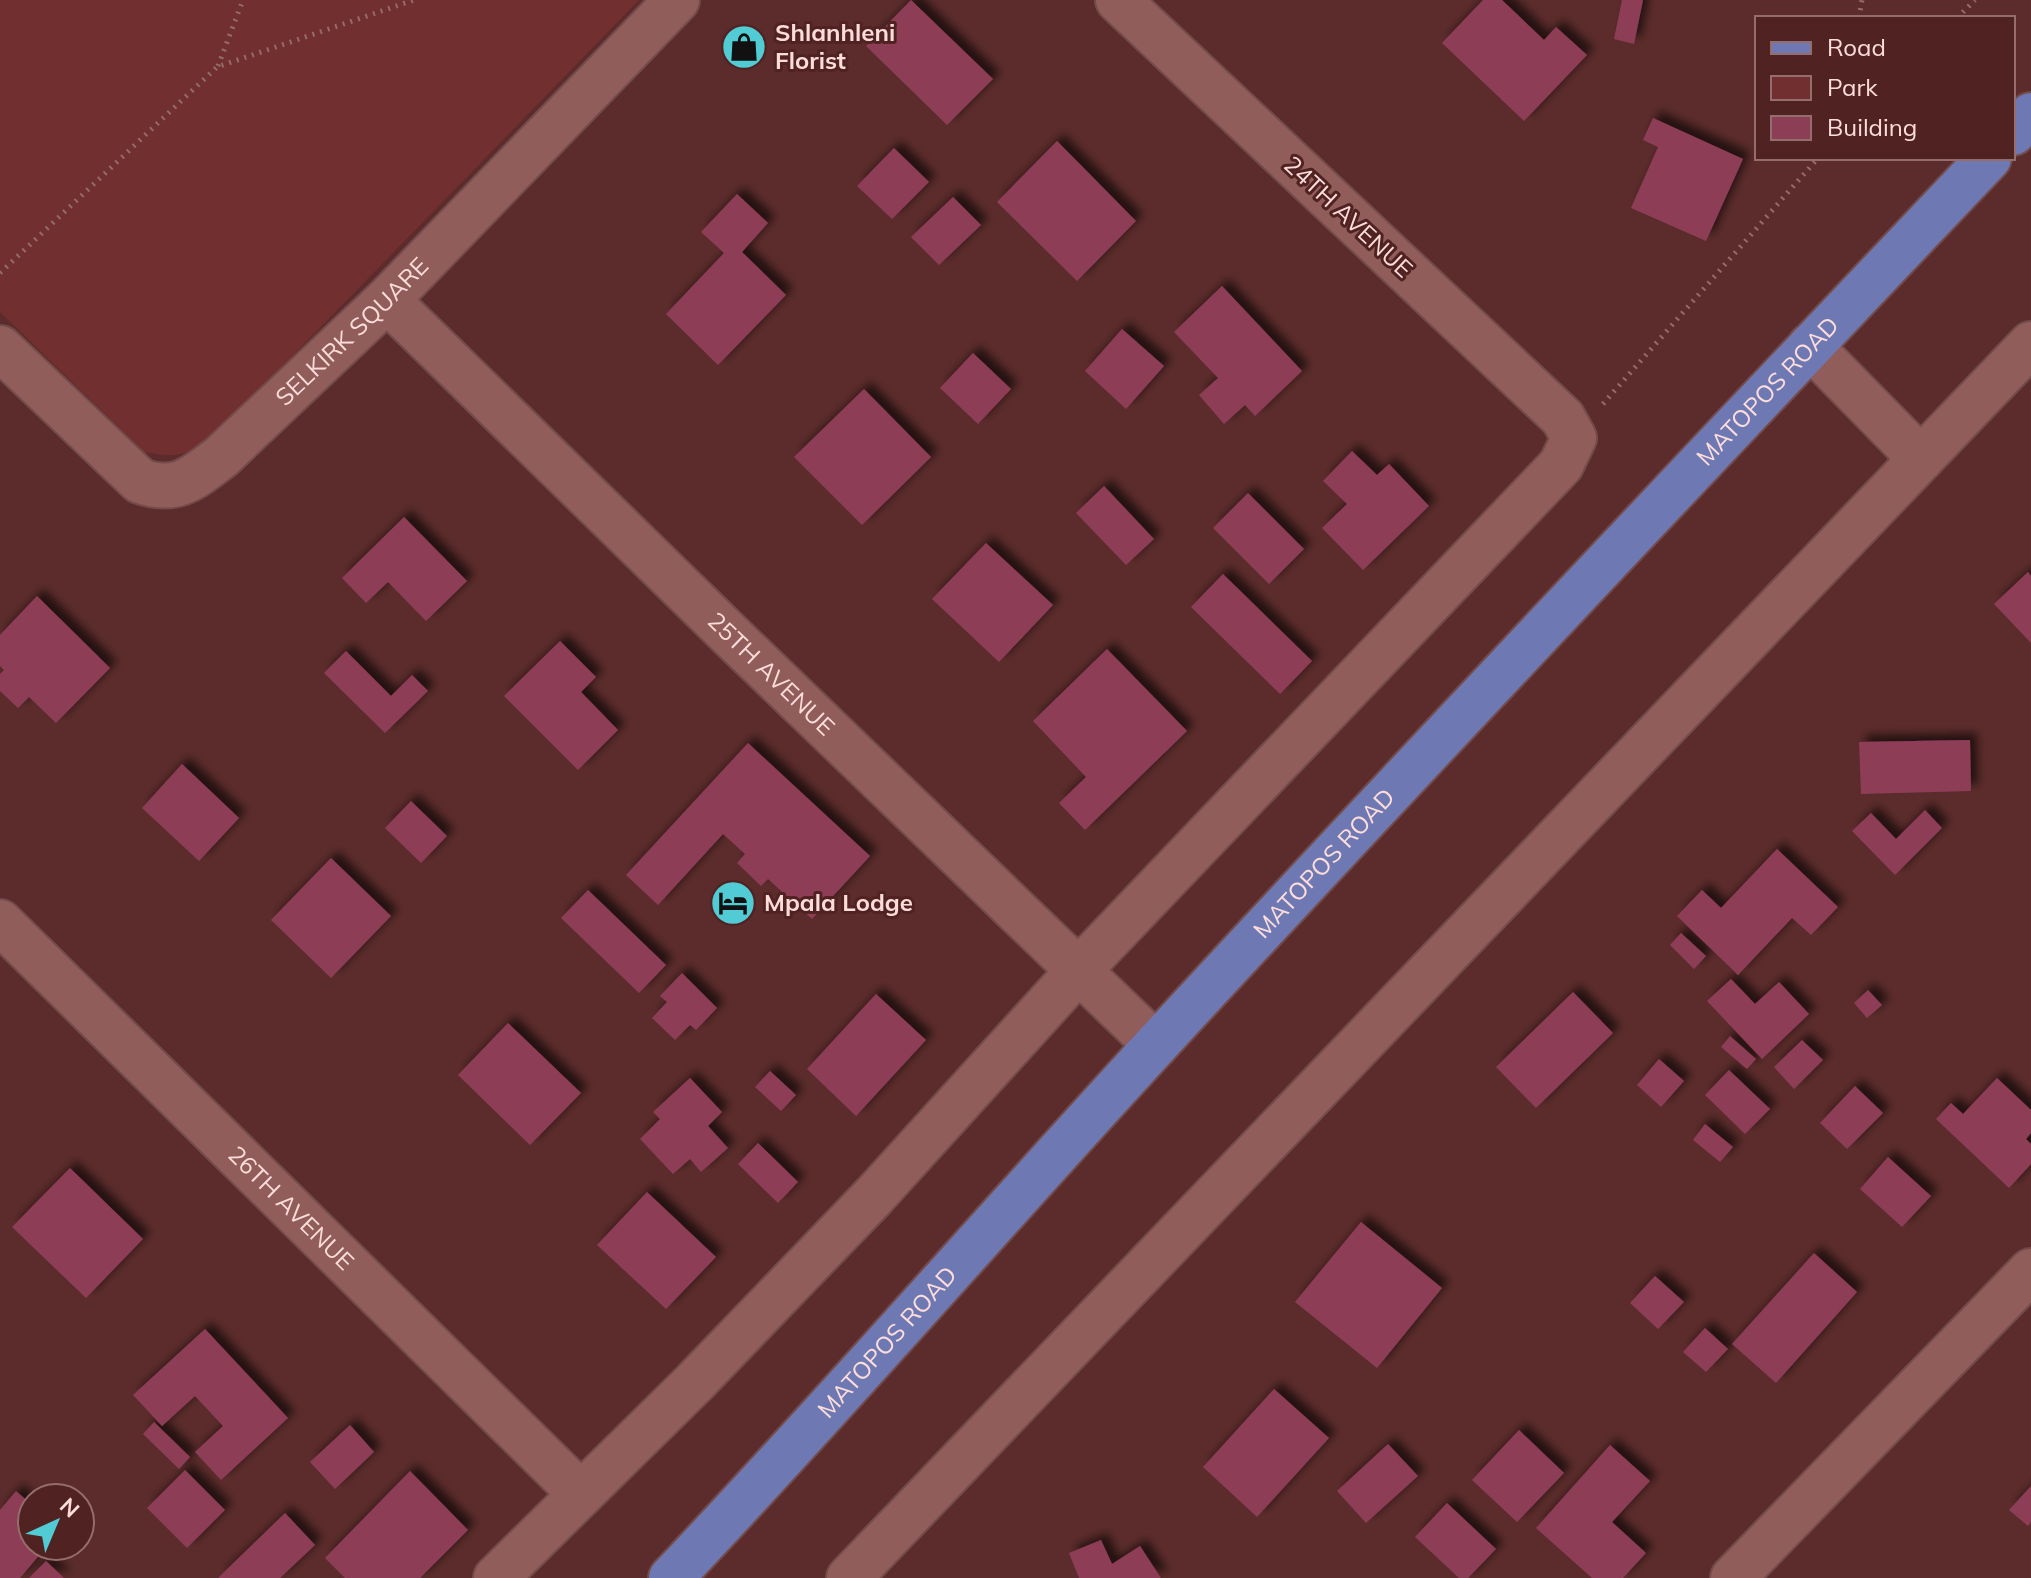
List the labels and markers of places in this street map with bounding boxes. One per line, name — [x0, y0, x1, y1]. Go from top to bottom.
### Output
place label: Shlanhleni Florist — [775, 17, 895, 75]
shop icon: Shlanhleni Florist — [720, 23, 768, 71]
hotel icon: Mpala Lodge — [709, 879, 757, 927]
place label: Mpala Lodge — [764, 887, 913, 917]

